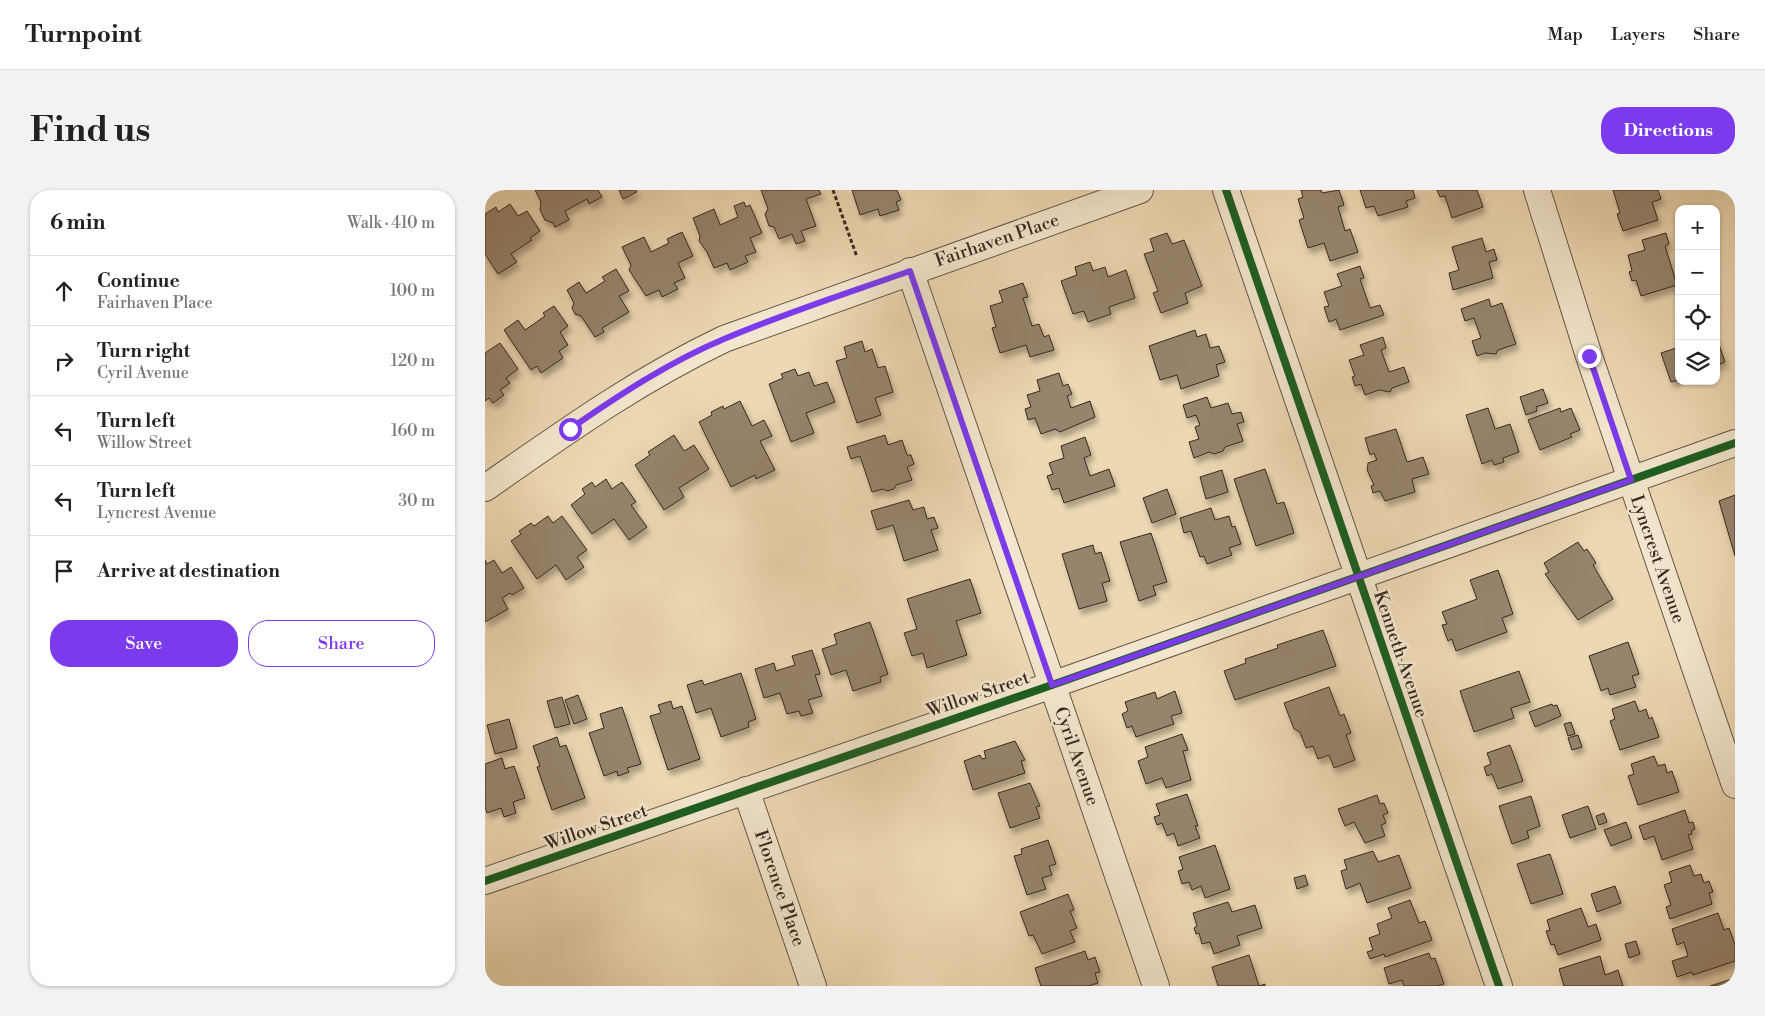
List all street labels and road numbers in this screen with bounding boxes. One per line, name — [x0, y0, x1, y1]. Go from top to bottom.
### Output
street label: Fairhaven Place — [932, 208, 1062, 273]
street label: Lyncrest Avenue — [1625, 492, 1690, 626]
street label: Kenneth Avenue — [1368, 588, 1433, 721]
street label: Willow Street — [923, 666, 1033, 723]
street label: Cyril Avenue — [1049, 704, 1104, 809]
street label: Willow Street — [541, 799, 651, 856]
street label: Florence Place — [749, 827, 810, 949]

